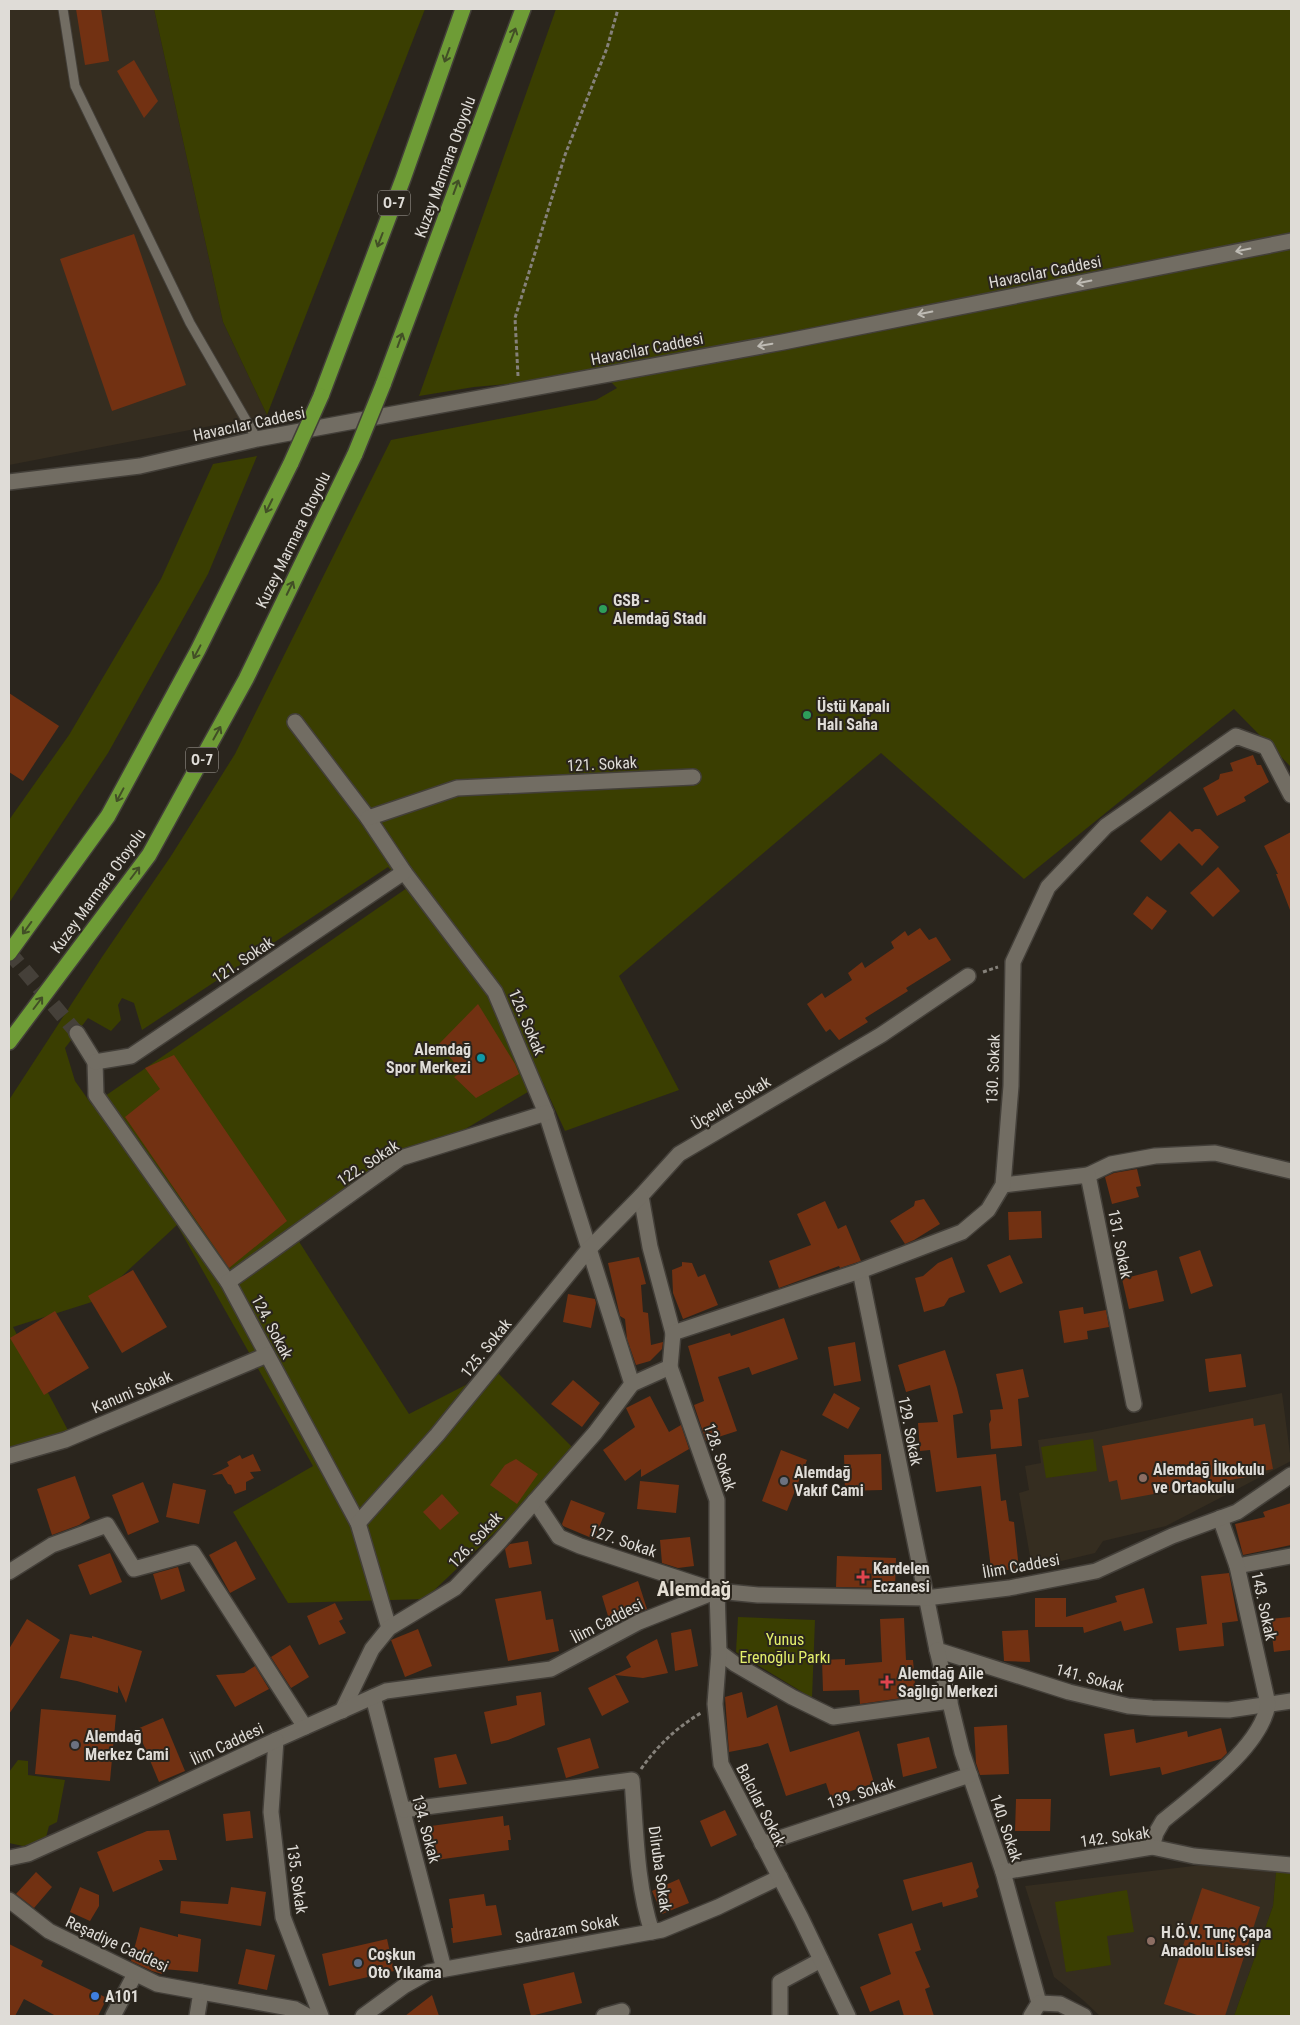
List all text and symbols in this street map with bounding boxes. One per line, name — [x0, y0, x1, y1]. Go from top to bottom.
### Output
one-way arrow — [509, 28, 518, 43]
one-way arrow — [442, 46, 451, 62]
street label: Kuzey Marmara Otoyolu — [411, 94, 479, 240]
one-way arrow — [452, 180, 461, 195]
road number: O-7 — [378, 190, 410, 216]
one-way arrow — [374, 233, 383, 248]
one-way arrow — [1236, 246, 1252, 255]
street label: Havacılar Caddesi — [987, 252, 1103, 292]
one-way arrow — [1076, 277, 1092, 287]
one-way arrow — [917, 309, 933, 319]
street label: Havacılar Caddesi — [589, 329, 705, 369]
one-way arrow — [396, 332, 405, 348]
one-way arrow — [758, 341, 774, 350]
street label: Havacılar Caddesi — [191, 403, 307, 445]
street label: Kuzey Marmara Otoyolu — [252, 469, 334, 611]
one-way arrow — [264, 498, 273, 513]
one-way arrow — [286, 581, 295, 596]
place label: GSB - Alemdağ Stadı — [613, 591, 707, 628]
marker: GSB - Alemdağ Stadı — [597, 603, 609, 615]
one-way arrow — [192, 644, 201, 659]
place label: Üstü Kapalı Halı Saha — [817, 697, 890, 734]
marker: Üstü Kapalı Halı Saha — [801, 709, 813, 721]
one-way arrow — [212, 726, 222, 740]
road number: O-7 — [186, 748, 218, 772]
street label: 121. Sokak — [567, 753, 638, 775]
one-way arrow — [115, 787, 125, 802]
street label: Kuzey Marmara Otoyolu — [46, 825, 150, 957]
one-way arrow — [130, 867, 141, 880]
one-way arrow — [22, 921, 32, 935]
street label: 121. Sokak — [209, 932, 278, 987]
street label: 126. Sokak — [505, 986, 550, 1059]
one-way arrow — [33, 996, 43, 1010]
street label: 130. Sokak — [982, 1033, 1004, 1104]
place label: Alemdağ Spor Merkezi — [386, 1040, 471, 1077]
marker: Alemdağ Spor Merkezi — [475, 1052, 487, 1064]
street label: Üçevler Sokak — [688, 1072, 775, 1134]
street label: 122. Sokak — [333, 1136, 403, 1190]
street label: 131. Sokak — [1104, 1208, 1136, 1281]
street label: 124. Sokak — [247, 1292, 297, 1363]
street label: 125. Sokak — [457, 1314, 516, 1381]
street label: Kanuni Sokak — [89, 1366, 176, 1417]
street label: 129. Sokak — [894, 1395, 926, 1468]
street label: 128. Sokak — [700, 1421, 741, 1494]
place label: Alemdağ İlkokulu ve Ortaokulu — [1153, 1460, 1265, 1497]
place label: Alemdağ Vakıf Cami — [794, 1463, 864, 1500]
marker: Alemdağ İlkokulu ve Ortaokulu — [1137, 1472, 1149, 1484]
marker: Alemdağ Vakıf Cami — [778, 1475, 790, 1487]
street label: 126. Sokak — [444, 1507, 506, 1572]
street label: 127. Sokak — [587, 1521, 660, 1562]
street label: İlim Caddesi — [981, 1550, 1061, 1582]
place label: Kardelen Eczanesi — [873, 1559, 930, 1596]
street label: 143. Sokak — [1247, 1570, 1281, 1643]
marker: Kardelen Eczanesi — [857, 1571, 869, 1583]
district label: Alemdağ — [657, 1577, 731, 1601]
street label: İlim Caddesi — [568, 1595, 646, 1647]
park label: Yunus Erenoğlu Parkı — [739, 1630, 831, 1667]
street label: 141. Sokak — [1054, 1660, 1127, 1696]
place label: Alemdağ Aile Sağlığı Merkezi — [898, 1664, 998, 1701]
marker: Alemdağ Aile Sağlığı Merkezi — [880, 1675, 894, 1689]
street label: İlim Caddesi — [188, 1719, 266, 1769]
place label: Alemdağ Merkez Cami — [85, 1727, 169, 1764]
marker: Alemdağ Merkez Cami — [69, 1739, 81, 1751]
street label: Balcılar Sokak — [732, 1761, 790, 1850]
street label: 139. Sokak — [825, 1773, 898, 1813]
street label: 140. Sokak — [986, 1792, 1027, 1865]
street label: 134. Sokak — [408, 1793, 444, 1866]
street label: 142. Sokak — [1079, 1823, 1152, 1851]
street label: Dilruba Sokak — [645, 1825, 676, 1914]
street label: 135. Sokak — [283, 1843, 311, 1916]
street label: Sadrazam Sokak — [514, 1910, 621, 1947]
street label: Reşadiye Caddesi — [63, 1912, 171, 1976]
place label: H.Ö.V. Tunç Çapa Anadolu Lisesi — [1161, 1923, 1272, 1960]
marker: H.Ö.V. Tunç Çapa Anadolu Lisesi — [1145, 1935, 1157, 1947]
place label: Coşkun Oto Yıkama — [368, 1945, 442, 1982]
marker: Coşkun Oto Yıkama — [352, 1957, 364, 1969]
place label: A101 — [105, 1987, 139, 2006]
marker: A101 — [89, 1990, 101, 2002]

